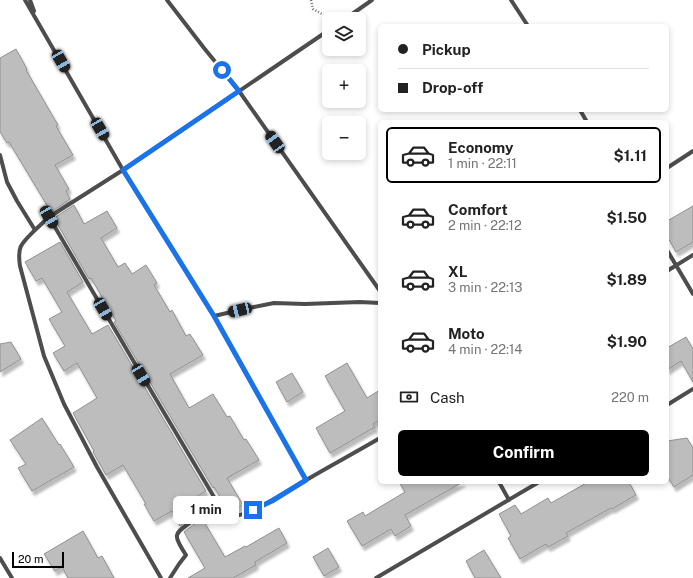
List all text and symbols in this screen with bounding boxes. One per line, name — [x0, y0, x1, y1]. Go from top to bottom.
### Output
map controls — [322, 12, 366, 160]
button: layers — [322, 12, 366, 56]
text: Pickup — [422, 41, 471, 58]
car — [50, 48, 72, 74]
route start — [213, 61, 231, 79]
button: + — [322, 64, 366, 108]
text: Drop-off — [422, 79, 483, 96]
car — [89, 116, 111, 142]
button: − — [322, 116, 366, 160]
car — [263, 129, 287, 155]
icon: car — [400, 137, 436, 173]
text: Economy — [448, 139, 513, 156]
text: $1.11 — [613, 147, 647, 164]
text: 1 min · 22:11 — [448, 156, 517, 171]
icon: car — [400, 199, 436, 235]
text: Comfort — [448, 201, 508, 218]
car — [38, 204, 60, 230]
text: $1.50 — [607, 209, 647, 226]
text: 2 min · 22:12 — [448, 218, 522, 233]
icon: car — [400, 261, 436, 297]
text: XL — [448, 263, 467, 280]
text: $1.89 — [606, 271, 647, 288]
text: 3 min · 22:13 — [448, 280, 523, 295]
car — [92, 296, 114, 322]
car — [227, 301, 253, 319]
icon: car — [400, 323, 436, 359]
text: Moto — [448, 325, 485, 342]
text: $1.90 — [607, 333, 647, 350]
text: 4 min · 22:14 — [448, 342, 522, 357]
car — [130, 362, 152, 388]
icon: cash — [398, 386, 420, 408]
text: Cash — [430, 389, 465, 406]
text: 220 m — [611, 390, 649, 405]
button: Confirm — [398, 430, 649, 476]
callout: 1 min — [173, 496, 239, 524]
route end — [244, 501, 262, 519]
text: 1 min — [190, 502, 222, 517]
scale bar — [12, 550, 64, 569]
text: 20 m — [18, 553, 43, 565]

